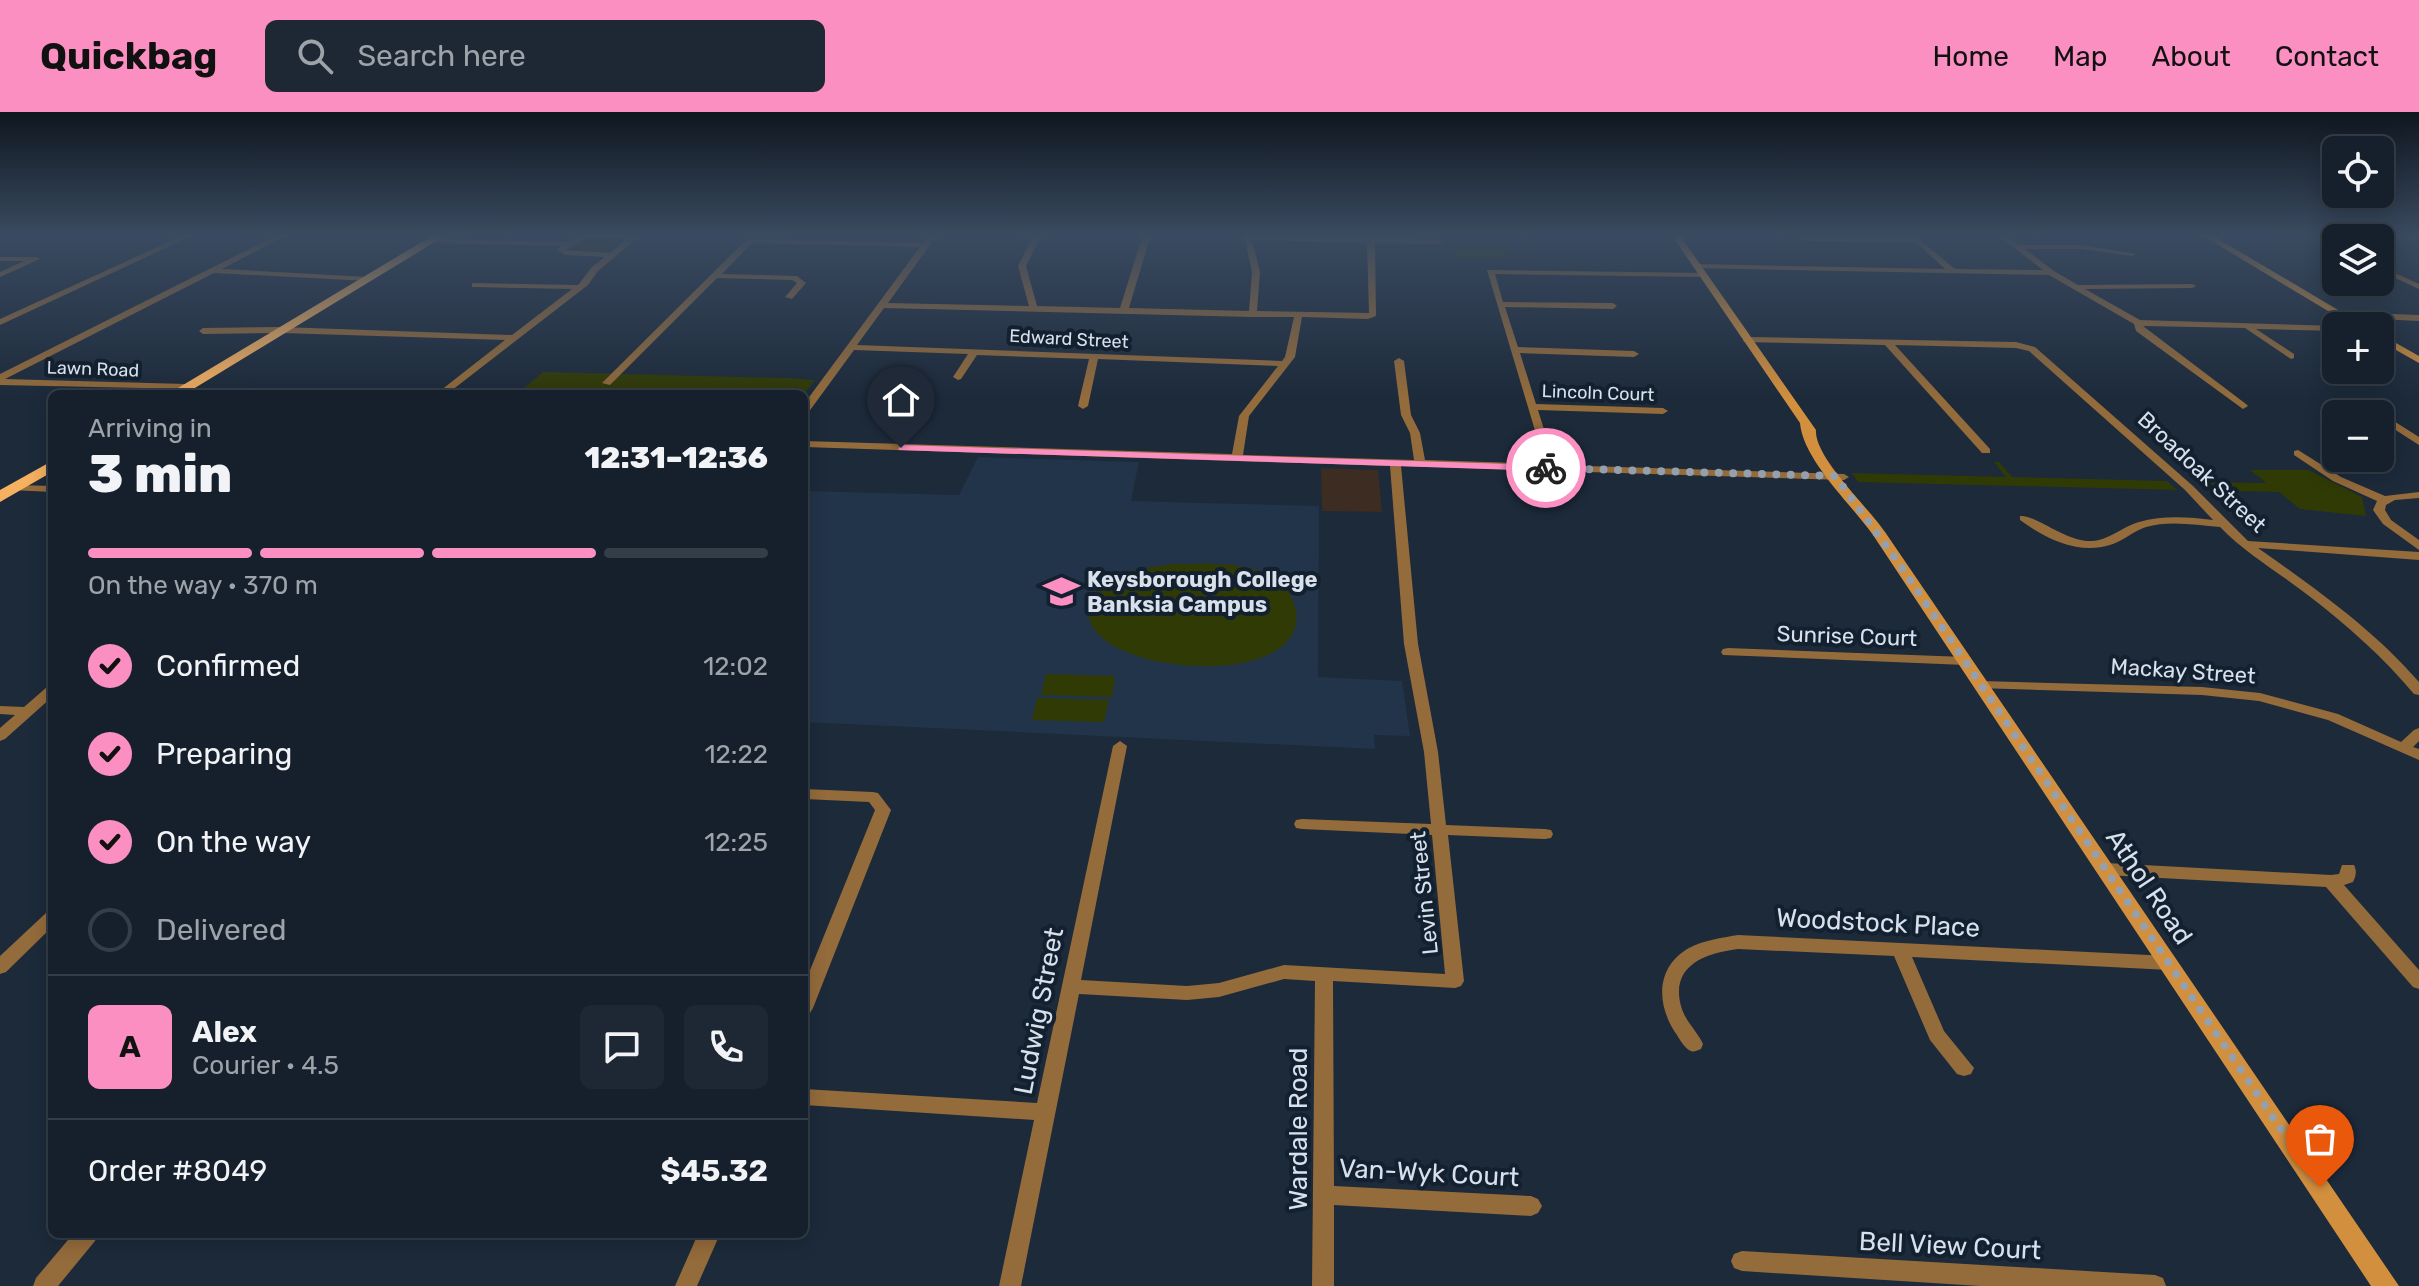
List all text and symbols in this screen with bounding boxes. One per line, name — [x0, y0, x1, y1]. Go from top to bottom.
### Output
search box — [265, 20, 825, 92]
text: Quickbag — [40, 33, 217, 79]
icon: search — [293, 34, 337, 78]
text: Search here — [357, 38, 526, 74]
text: Home — [1932, 40, 2009, 73]
text: Map — [2053, 40, 2107, 73]
text: About — [2151, 40, 2231, 73]
text: Contact — [2275, 40, 2379, 73]
map controls — [2322, 136, 2394, 472]
button: locate — [2322, 136, 2394, 208]
button: layers — [2322, 224, 2394, 296]
button: + — [2322, 312, 2394, 384]
street label: Edward Street — [1009, 325, 1129, 353]
street label: Lawn Road — [46, 356, 140, 382]
pin — [867, 366, 935, 448]
icon: home — [879, 378, 923, 422]
street label: Lincoln Court — [1541, 380, 1655, 406]
button: − — [2322, 400, 2394, 472]
street label: Broadoak Street — [2132, 406, 2272, 539]
text: Arriving in — [88, 413, 212, 444]
courier — [1506, 428, 1586, 508]
text: 12:31–12:36 — [584, 440, 768, 476]
text: 3 min — [88, 443, 232, 505]
icon: bike — [1524, 446, 1568, 490]
place label: Keysborough College Banksia Campus — [1087, 566, 1318, 618]
text: On the way · 370 m — [88, 570, 318, 601]
school or university icon: Keysborough College Banksia Campus — [1042, 573, 1080, 611]
street label: Sunrise Court — [1776, 620, 1918, 652]
icon: check — [88, 644, 132, 688]
text: Confirmed — [156, 648, 300, 684]
text: 12:02 — [703, 651, 768, 682]
street label: Mackay Street — [2110, 652, 2257, 690]
icon: check — [88, 732, 132, 776]
text: Preparing — [156, 736, 292, 772]
text: 12:22 — [704, 739, 768, 770]
icon: check — [88, 820, 132, 864]
text: On the way — [156, 824, 311, 860]
street label: Athol Road — [2099, 824, 2199, 950]
text: 12:25 — [704, 827, 768, 858]
street label: Levin Street — [1404, 830, 1444, 956]
street label: Woodstock Place — [1775, 902, 1981, 944]
text: Delivered — [156, 912, 287, 948]
street label: Ludwig Street — [1008, 925, 1070, 1097]
button: chat — [580, 1005, 664, 1089]
button: phone — [684, 1005, 768, 1089]
text: Alex — [192, 1014, 257, 1050]
text: A — [119, 1029, 141, 1065]
street label: Wardale Road — [1283, 1048, 1314, 1210]
text: Courier · 4.5 — [192, 1050, 339, 1081]
pin — [2286, 1105, 2354, 1187]
icon: bag — [2298, 1117, 2342, 1161]
text: Order #8049 — [88, 1153, 267, 1189]
text: $45.32 — [660, 1153, 768, 1189]
street label: Van-Wyk Court — [1338, 1153, 1520, 1193]
street label: Bell View Court — [1858, 1226, 2042, 1266]

